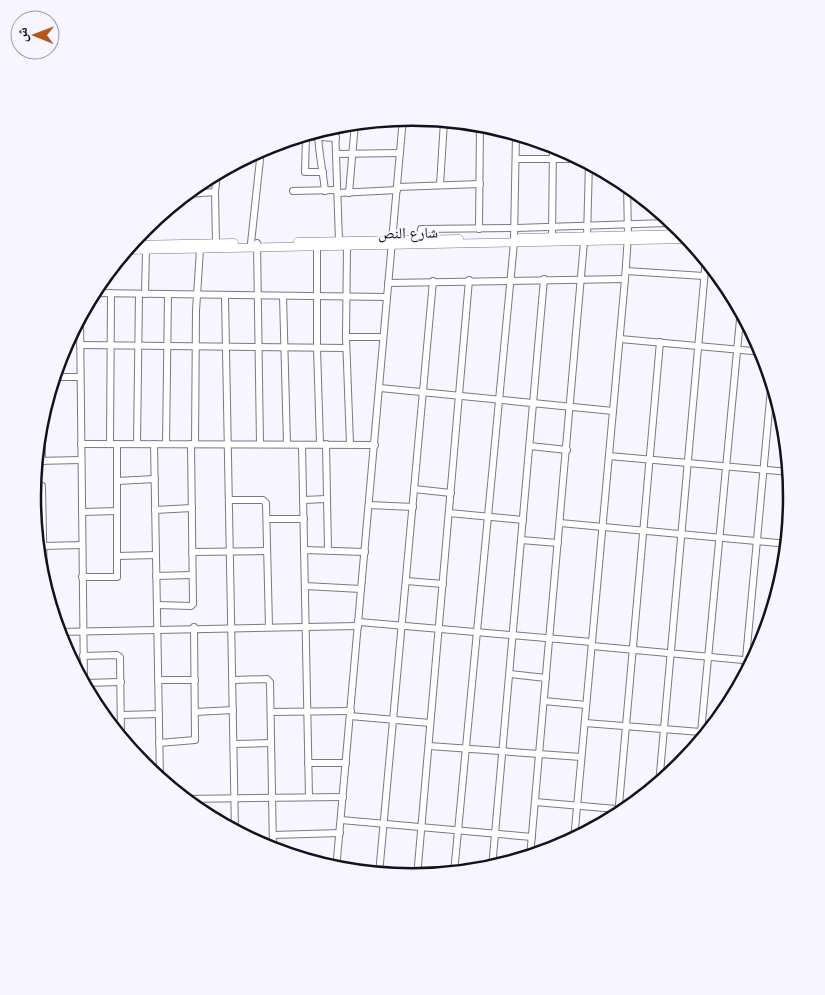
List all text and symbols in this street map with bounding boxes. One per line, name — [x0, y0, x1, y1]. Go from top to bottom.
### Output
north arrow — [10, 10, 60, 60]
text: ش — [12, 27, 31, 42]
street label: شارع النص — [378, 221, 438, 244]

